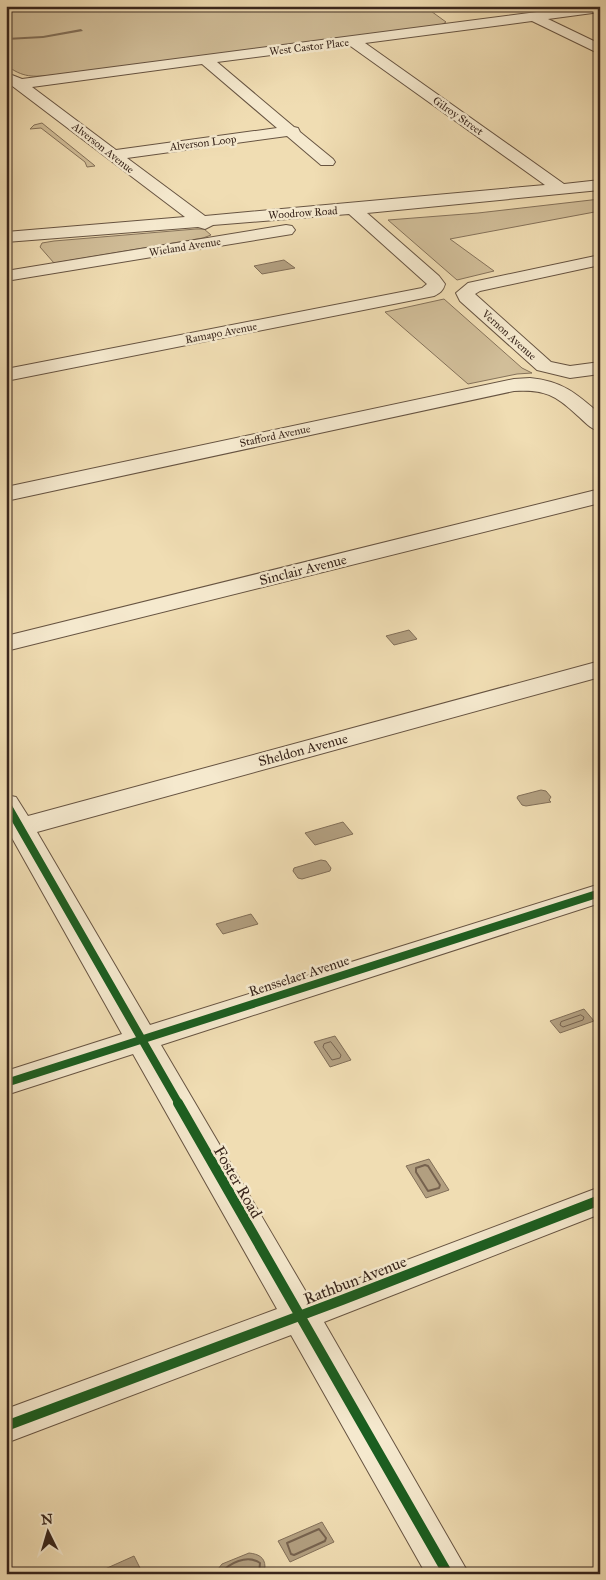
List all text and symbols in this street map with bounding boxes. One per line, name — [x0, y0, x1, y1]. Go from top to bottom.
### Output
street label: West Castor Place — [268, 36, 350, 58]
street label: Gilroy Street — [430, 94, 486, 138]
street label: Alverson Avenue — [69, 119, 137, 176]
street label: Alverson Loop — [168, 132, 238, 154]
street label: Woodrow Road — [268, 204, 339, 222]
street label: Wieland Avenue — [148, 235, 222, 259]
street label: Vernon Avenue — [478, 307, 539, 363]
street label: Ramapo Avenue — [184, 320, 258, 346]
street label: Stafford Avenue — [238, 422, 312, 450]
street label: Sinclair Avenue — [258, 551, 349, 589]
street label: Sheldon Avenue — [256, 730, 350, 770]
street label: Rensselaer Avenue — [246, 952, 352, 1000]
street label: Foster Road — [210, 1143, 266, 1221]
street label: Rathbun Avenue — [301, 1251, 410, 1308]
north arrow — [22, 1508, 72, 1558]
text: N — [40, 1511, 54, 1529]

